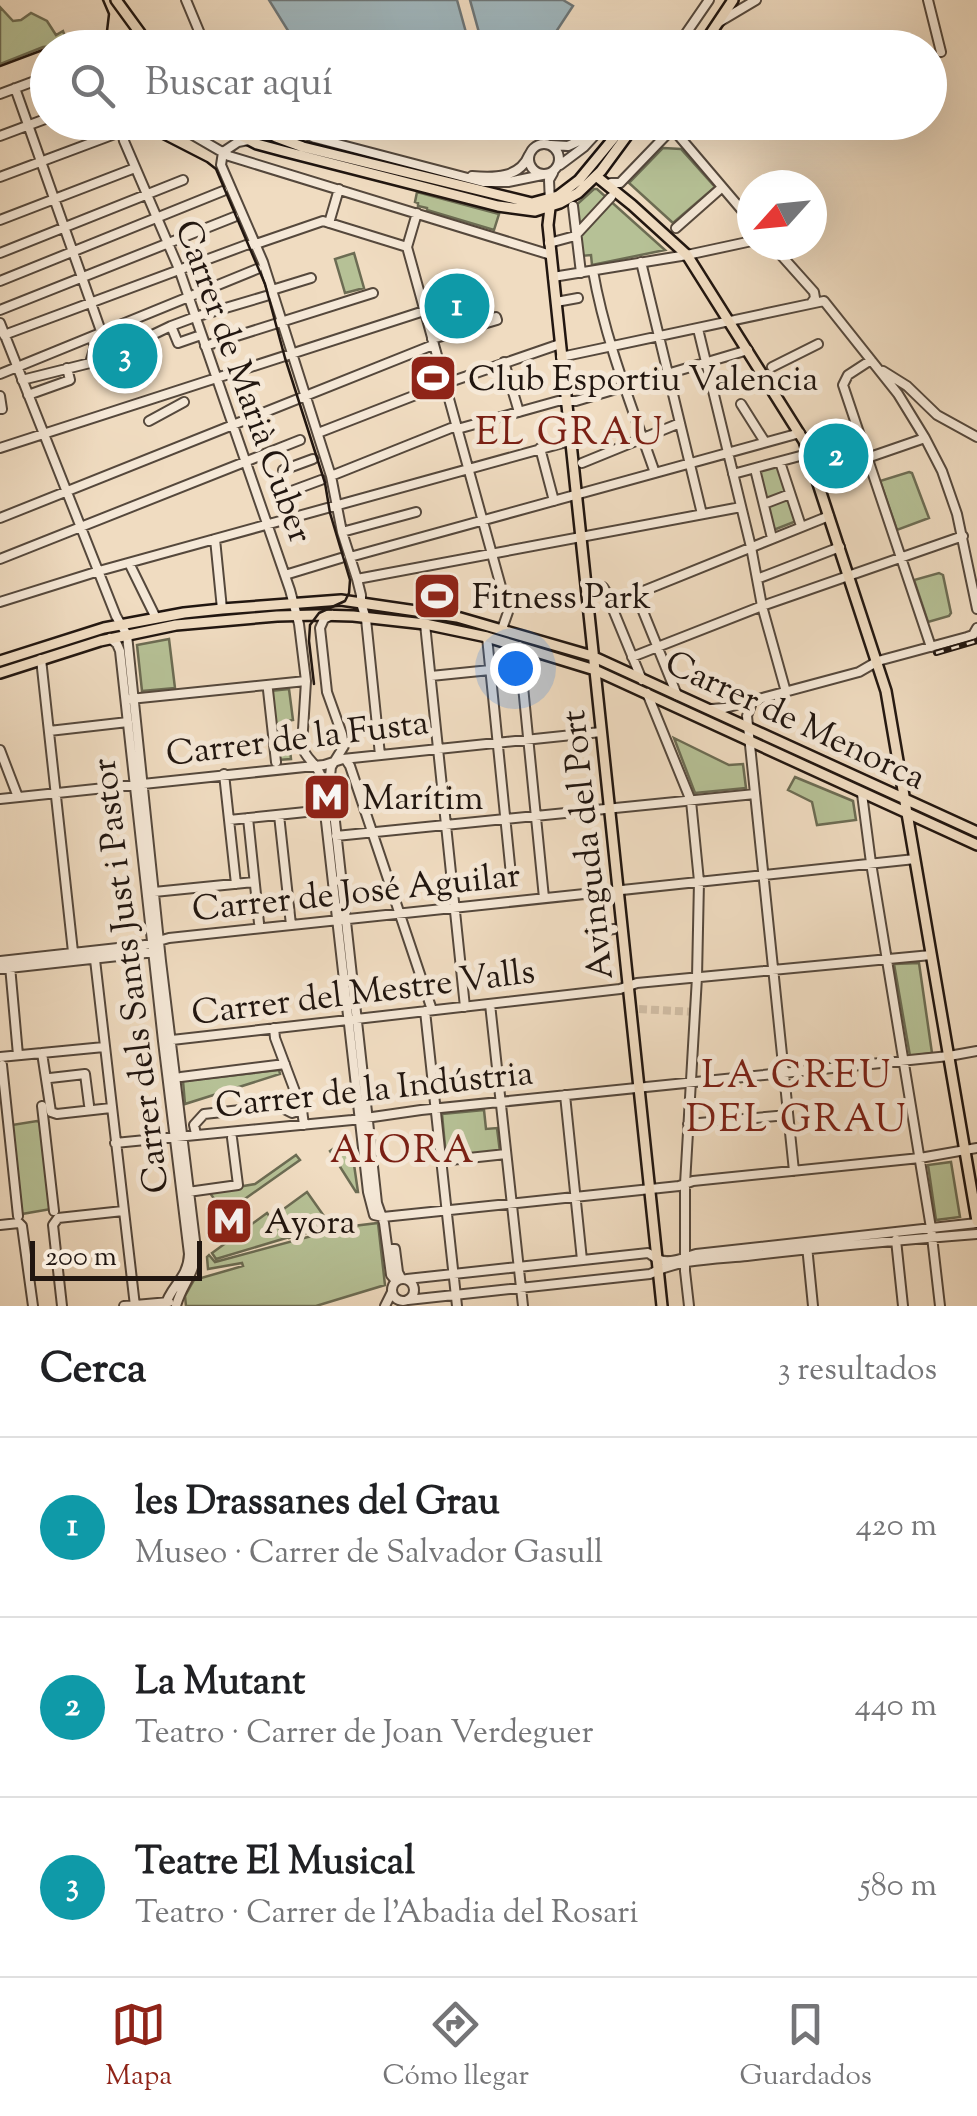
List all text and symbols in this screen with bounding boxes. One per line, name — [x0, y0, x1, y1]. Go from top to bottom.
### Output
search box — [30, 30, 947, 140]
icon: search — [65, 58, 120, 113]
text: Buscar aquí — [145, 58, 333, 112]
north arrow — [737, 170, 827, 260]
street label: Carrer de Marià Cuber — [160, 214, 324, 551]
pin: 1 — [424, 268, 490, 344]
pin: 3 — [92, 318, 158, 394]
sports icon: Club Esportiu Valencia — [407, 352, 459, 404]
place label: Club Esportiu Valencia — [468, 356, 818, 407]
district label: EL GRAU — [475, 408, 665, 462]
pin: 2 — [804, 418, 868, 494]
sports icon: Fitness Park — [411, 570, 463, 622]
place label: Fitness Park — [472, 574, 651, 625]
street label: Carrer de Menorca — [656, 639, 933, 805]
your location — [490, 643, 541, 694]
street label: Carrer de la Fusta — [163, 699, 432, 782]
street label: Avinguda del Port — [550, 707, 629, 982]
street label: Carrer dels Sants Just i Pastor — [80, 755, 184, 1196]
metro station icon: Marítim — [301, 771, 353, 823]
place label: Marítim — [362, 775, 484, 826]
street label: Carrer de José Aguilar — [190, 852, 523, 937]
street label: Carrer del Mestre Valls — [189, 948, 538, 1041]
street label: Carrer de la Indústria — [213, 1049, 536, 1134]
district label: LA CREU DEL GRAU — [686, 1051, 908, 1149]
district label: AIORA — [330, 1126, 476, 1180]
metro station icon: Ayora — [203, 1195, 255, 1247]
place label: Ayora — [264, 1199, 356, 1250]
scale bar — [30, 1236, 202, 1280]
text: 200 m — [45, 1238, 117, 1278]
text: Cerca — [40, 1341, 146, 1401]
text: 3 resultados — [778, 1348, 937, 1394]
text: les Drassanes del Grau — [135, 1477, 500, 1531]
text: 1 — [67, 1504, 78, 1550]
text: 420 m — [856, 1504, 937, 1550]
text: Museo · Carrer de Salvador Gasull — [135, 1531, 603, 1577]
text: La Mutant — [135, 1657, 305, 1711]
text: 2 — [65, 1684, 80, 1730]
text: 440 m — [855, 1684, 937, 1730]
text: Teatro · Carrer de Joan Verdeguer — [135, 1711, 594, 1757]
text: Teatre El Musical — [135, 1837, 415, 1891]
text: 3 — [66, 1864, 79, 1910]
text: 580 m — [860, 1864, 937, 1910]
text: Teatro · Carrer de l'Abadia del Rosari — [135, 1891, 638, 1937]
tab: Mapa — [105, 1997, 172, 2097]
tab: Cómo llegar — [383, 1997, 529, 2097]
tab: Guardados — [739, 1997, 872, 2097]

